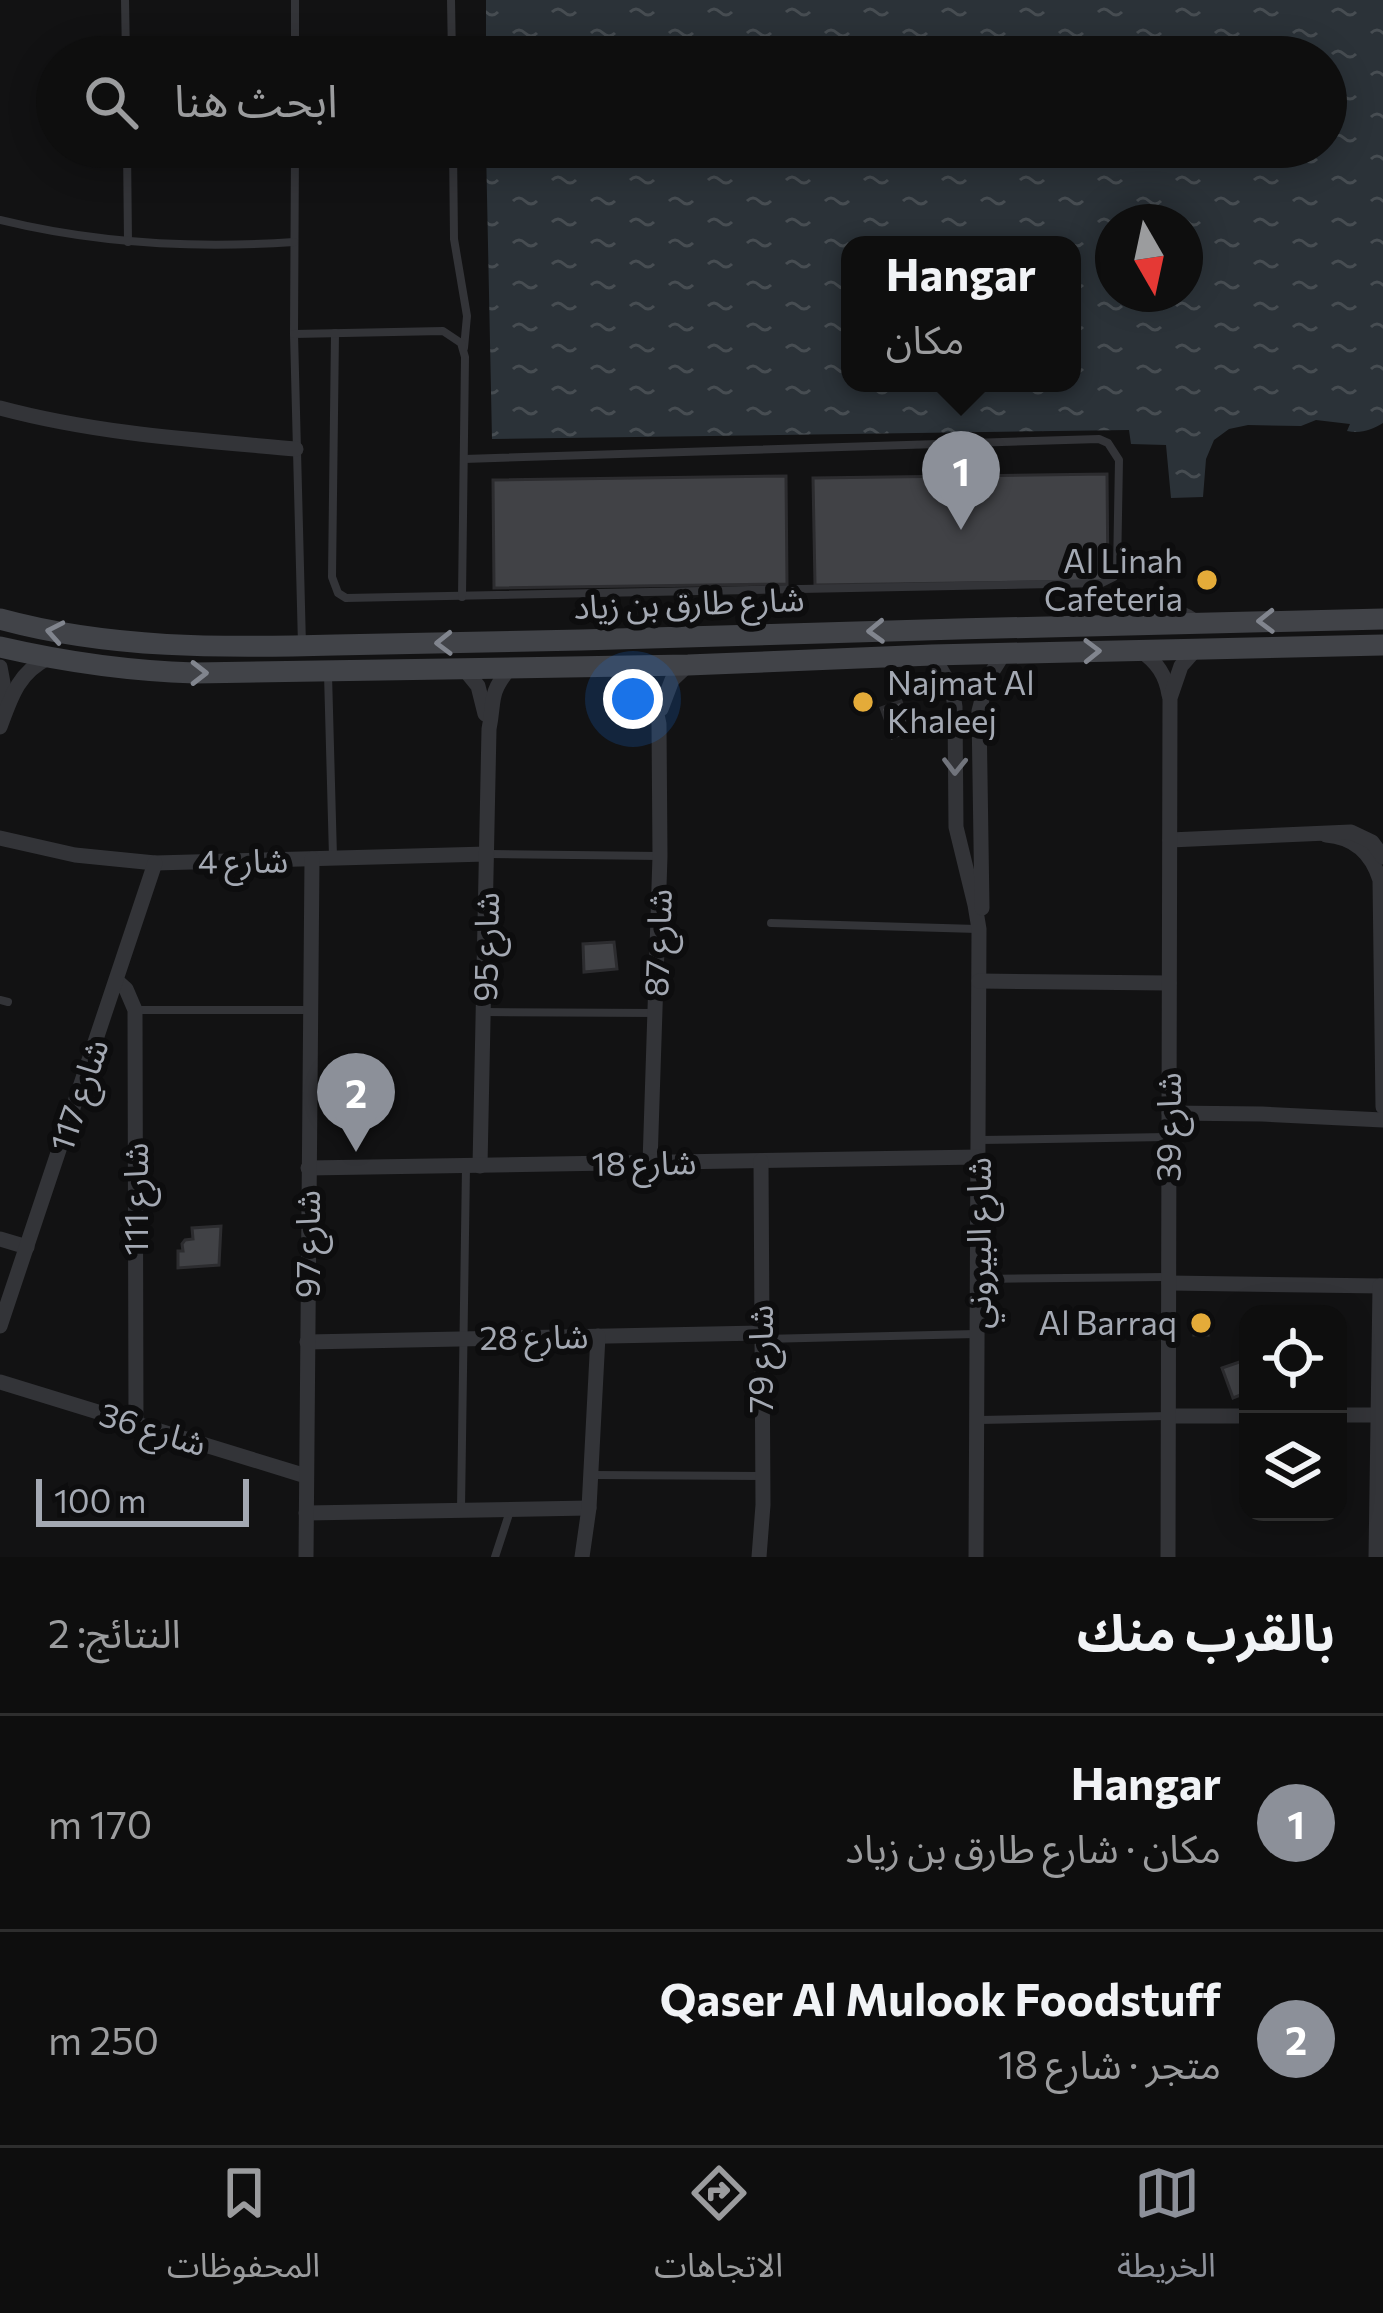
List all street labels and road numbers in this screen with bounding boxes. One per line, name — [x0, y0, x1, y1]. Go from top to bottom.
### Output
street label: شارع طارق بن زياد — [573, 577, 805, 632]
street label: شارع 4 — [197, 838, 289, 887]
street label: شارع 87 — [634, 888, 685, 998]
street label: شارع 95 — [463, 892, 512, 1002]
street label: شارع 117 — [39, 1033, 122, 1158]
street label: شارع 39 — [1147, 1072, 1194, 1182]
street label: شارع 18 — [591, 1140, 697, 1189]
street label: شارع 111 — [114, 1143, 161, 1255]
street label: شارع البيروني — [957, 1157, 1005, 1329]
street label: شارع 97 — [286, 1190, 333, 1298]
street label: شارع 79 — [739, 1305, 786, 1413]
street label: شارع 28 — [479, 1314, 589, 1363]
street label: شارع 36 — [93, 1392, 212, 1469]

